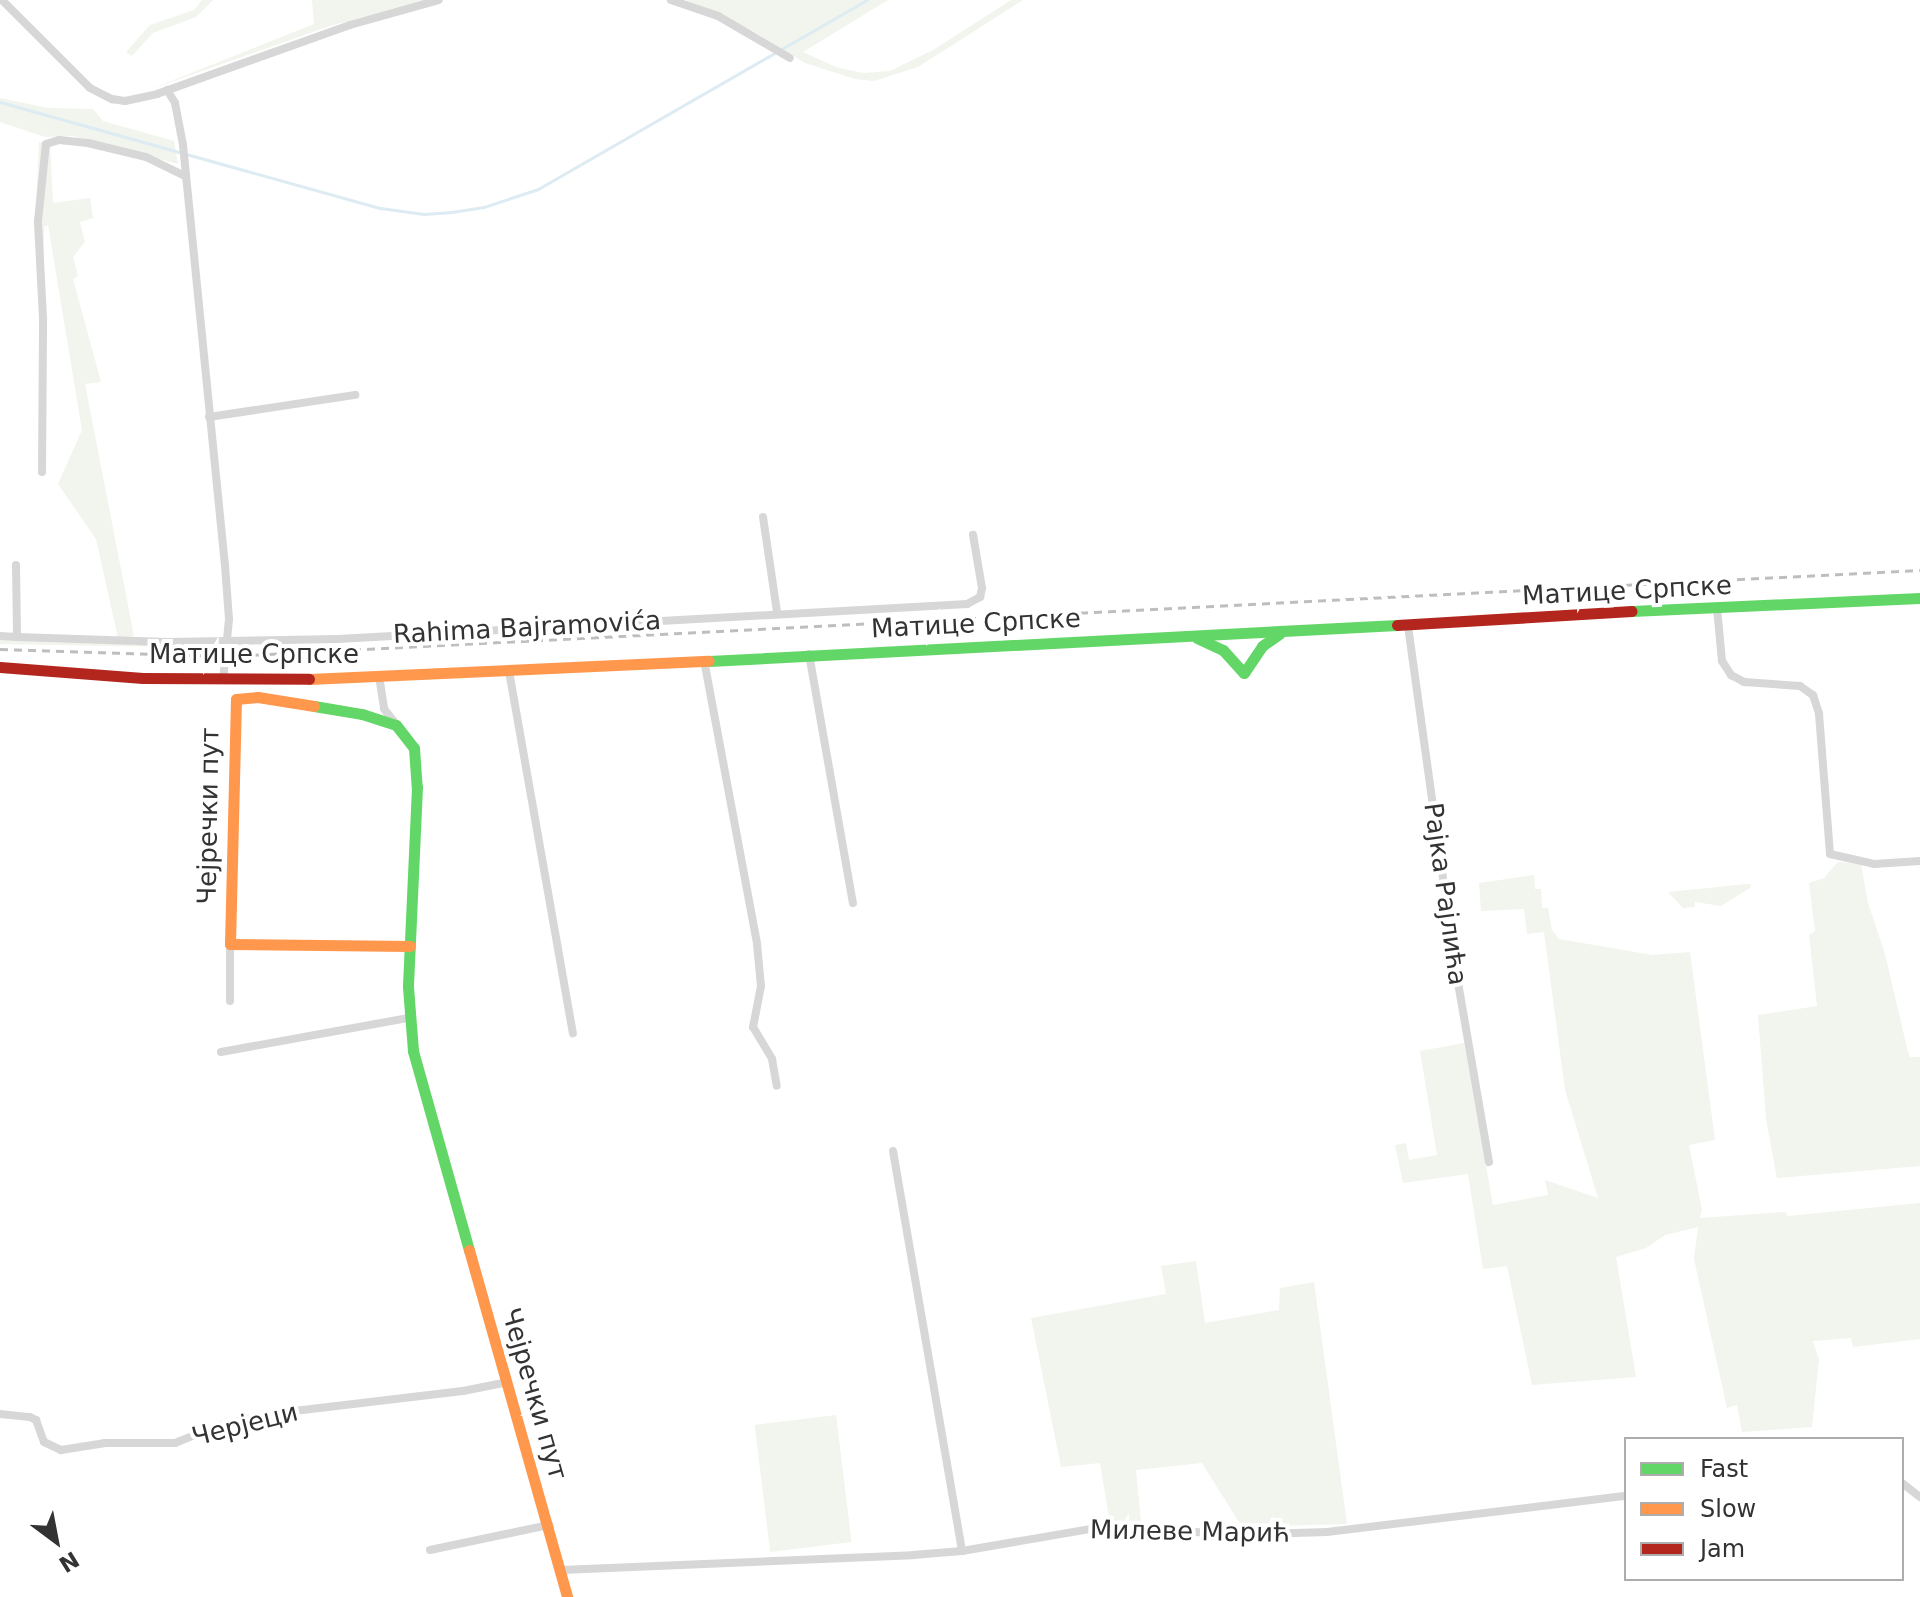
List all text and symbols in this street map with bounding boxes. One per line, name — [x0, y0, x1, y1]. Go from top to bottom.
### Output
street label: Матице Српске — [1521, 570, 1733, 612]
street label: Матице Српске — [870, 603, 1082, 645]
street label: Rahima Bajramovića — [392, 605, 662, 651]
street label: Матице Српске — [149, 639, 359, 671]
street label: Чејречки пут — [192, 727, 226, 905]
street label: Рајка Рајлића — [1417, 801, 1473, 987]
street label: Чејречки пут — [495, 1304, 573, 1484]
street label: Черјеци — [189, 1397, 301, 1453]
legend — [1624, 1437, 1904, 1581]
text: Fast — [1700, 1455, 1748, 1483]
text: Slow — [1700, 1495, 1756, 1523]
north arrow — [16, 1501, 96, 1581]
street label: Милеве Мaрић — [1090, 1515, 1290, 1549]
text: Jam — [1700, 1535, 1745, 1563]
text: N — [55, 1546, 83, 1577]

